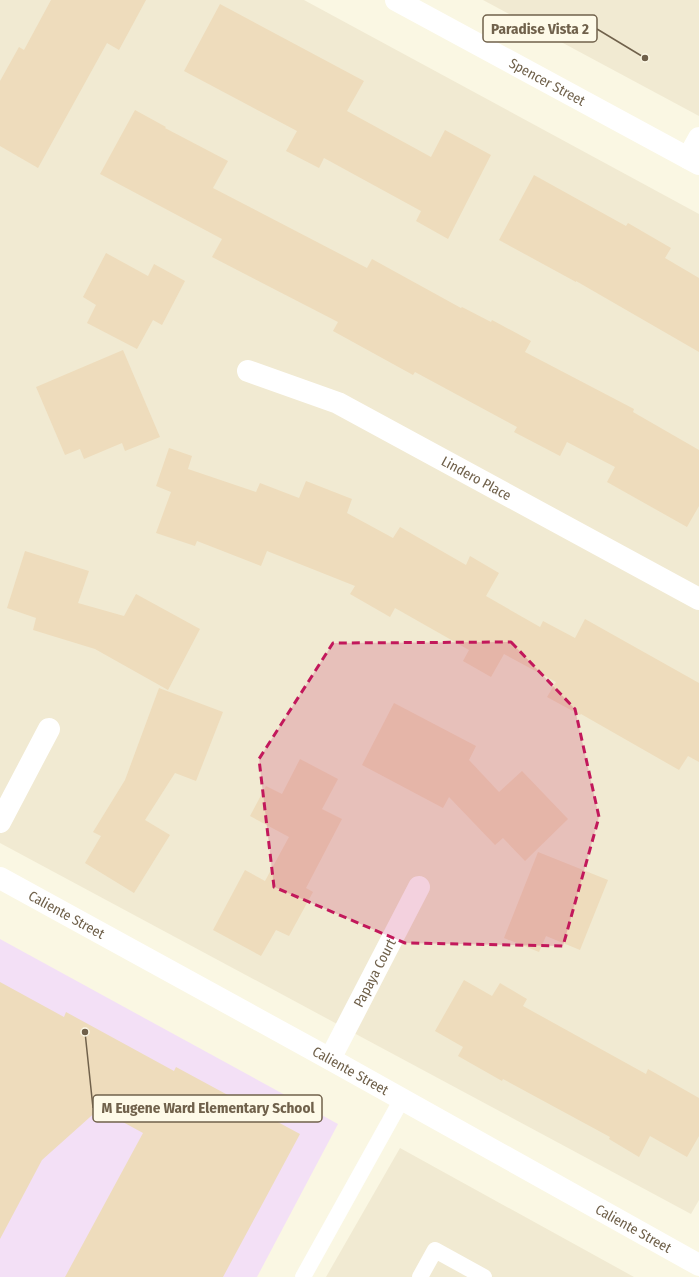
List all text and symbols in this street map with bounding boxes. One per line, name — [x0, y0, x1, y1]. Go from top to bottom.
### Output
callout: Paradise Vista 2 — [483, 15, 597, 42]
text: Paradise Vista 2 — [491, 20, 589, 38]
street label: Spencer Street — [506, 55, 588, 110]
street label: Lindero Place — [438, 453, 514, 504]
street label: Caliente Street — [25, 887, 108, 943]
street label: Papaya Court — [350, 936, 400, 1010]
street label: Caliente Street — [309, 1043, 392, 1099]
callout: M Eugene Ward Elementary School — [93, 1095, 322, 1122]
text: M Eugene Ward Elementary School — [101, 1099, 315, 1117]
street label: Caliente Street — [592, 1201, 675, 1257]

